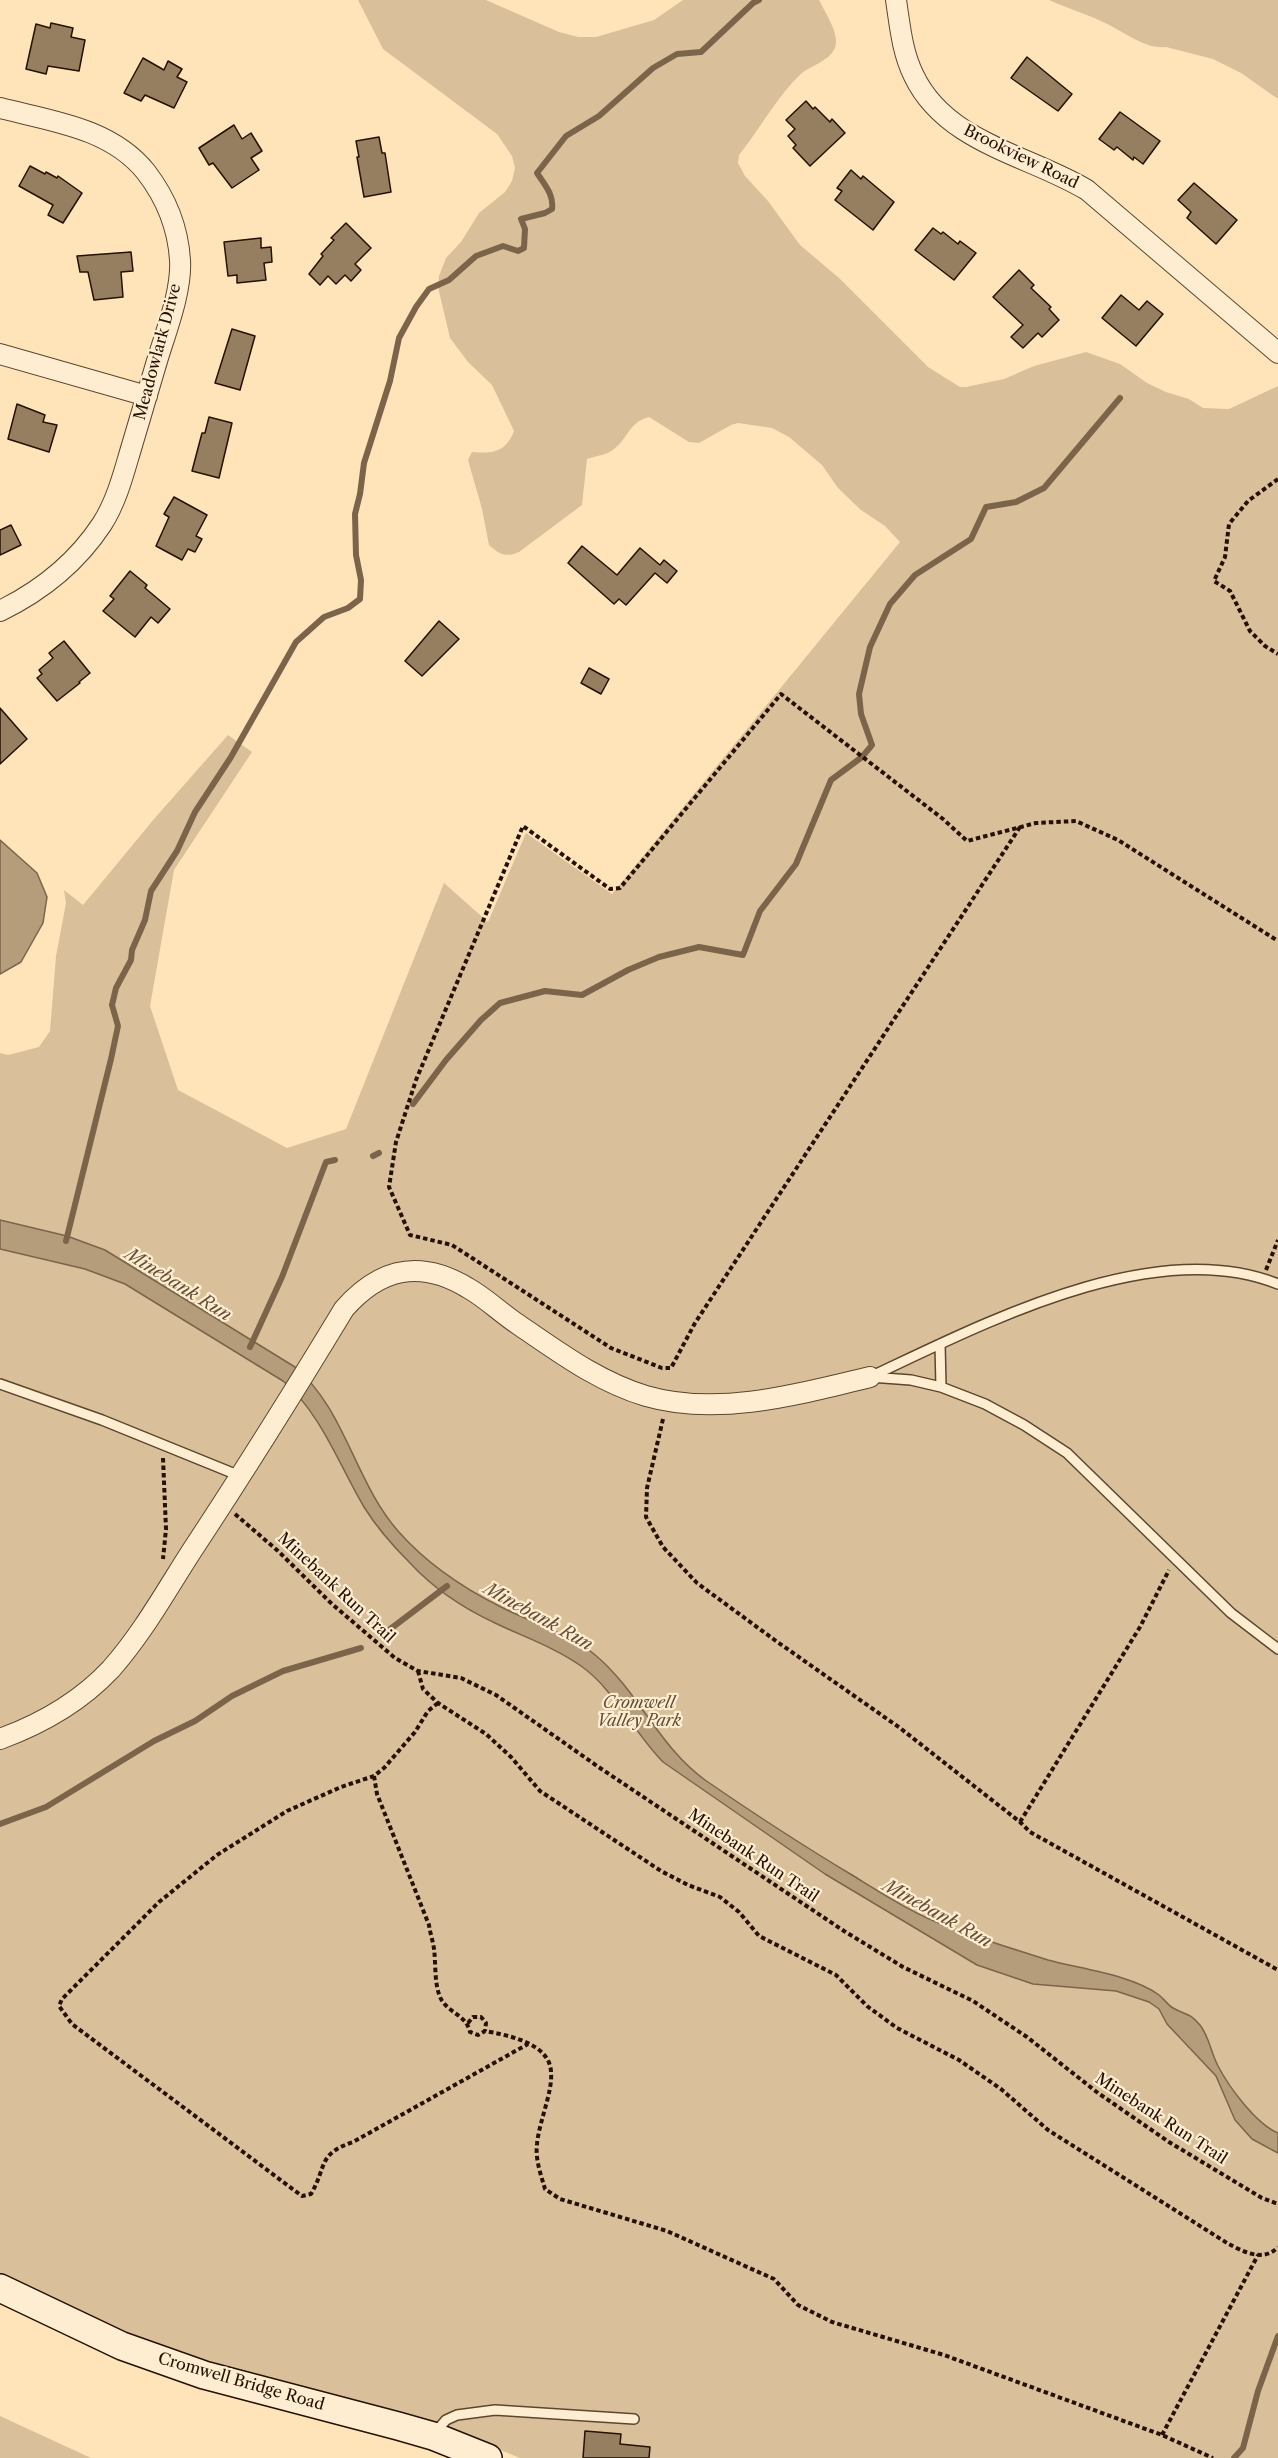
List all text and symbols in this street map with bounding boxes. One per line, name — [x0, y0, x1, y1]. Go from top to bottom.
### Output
street label: Brookview Road — [960, 121, 1082, 193]
street label: Meadowlark Drive — [131, 282, 185, 422]
water label: Minebank Run — [121, 1244, 235, 1326]
street label: Minebank Run Trail — [273, 1529, 399, 1647]
water label: Minebank Run — [480, 1578, 596, 1656]
park label: Cromwell Valley Park — [597, 1693, 681, 1731]
street label: Minebank Run Trail — [684, 1805, 822, 1907]
water label: Minebank Run — [879, 1875, 995, 1953]
street label: Minebank Run Trail — [1092, 2069, 1230, 2169]
street label: Cromwell Bridge Road — [156, 2349, 326, 2415]

